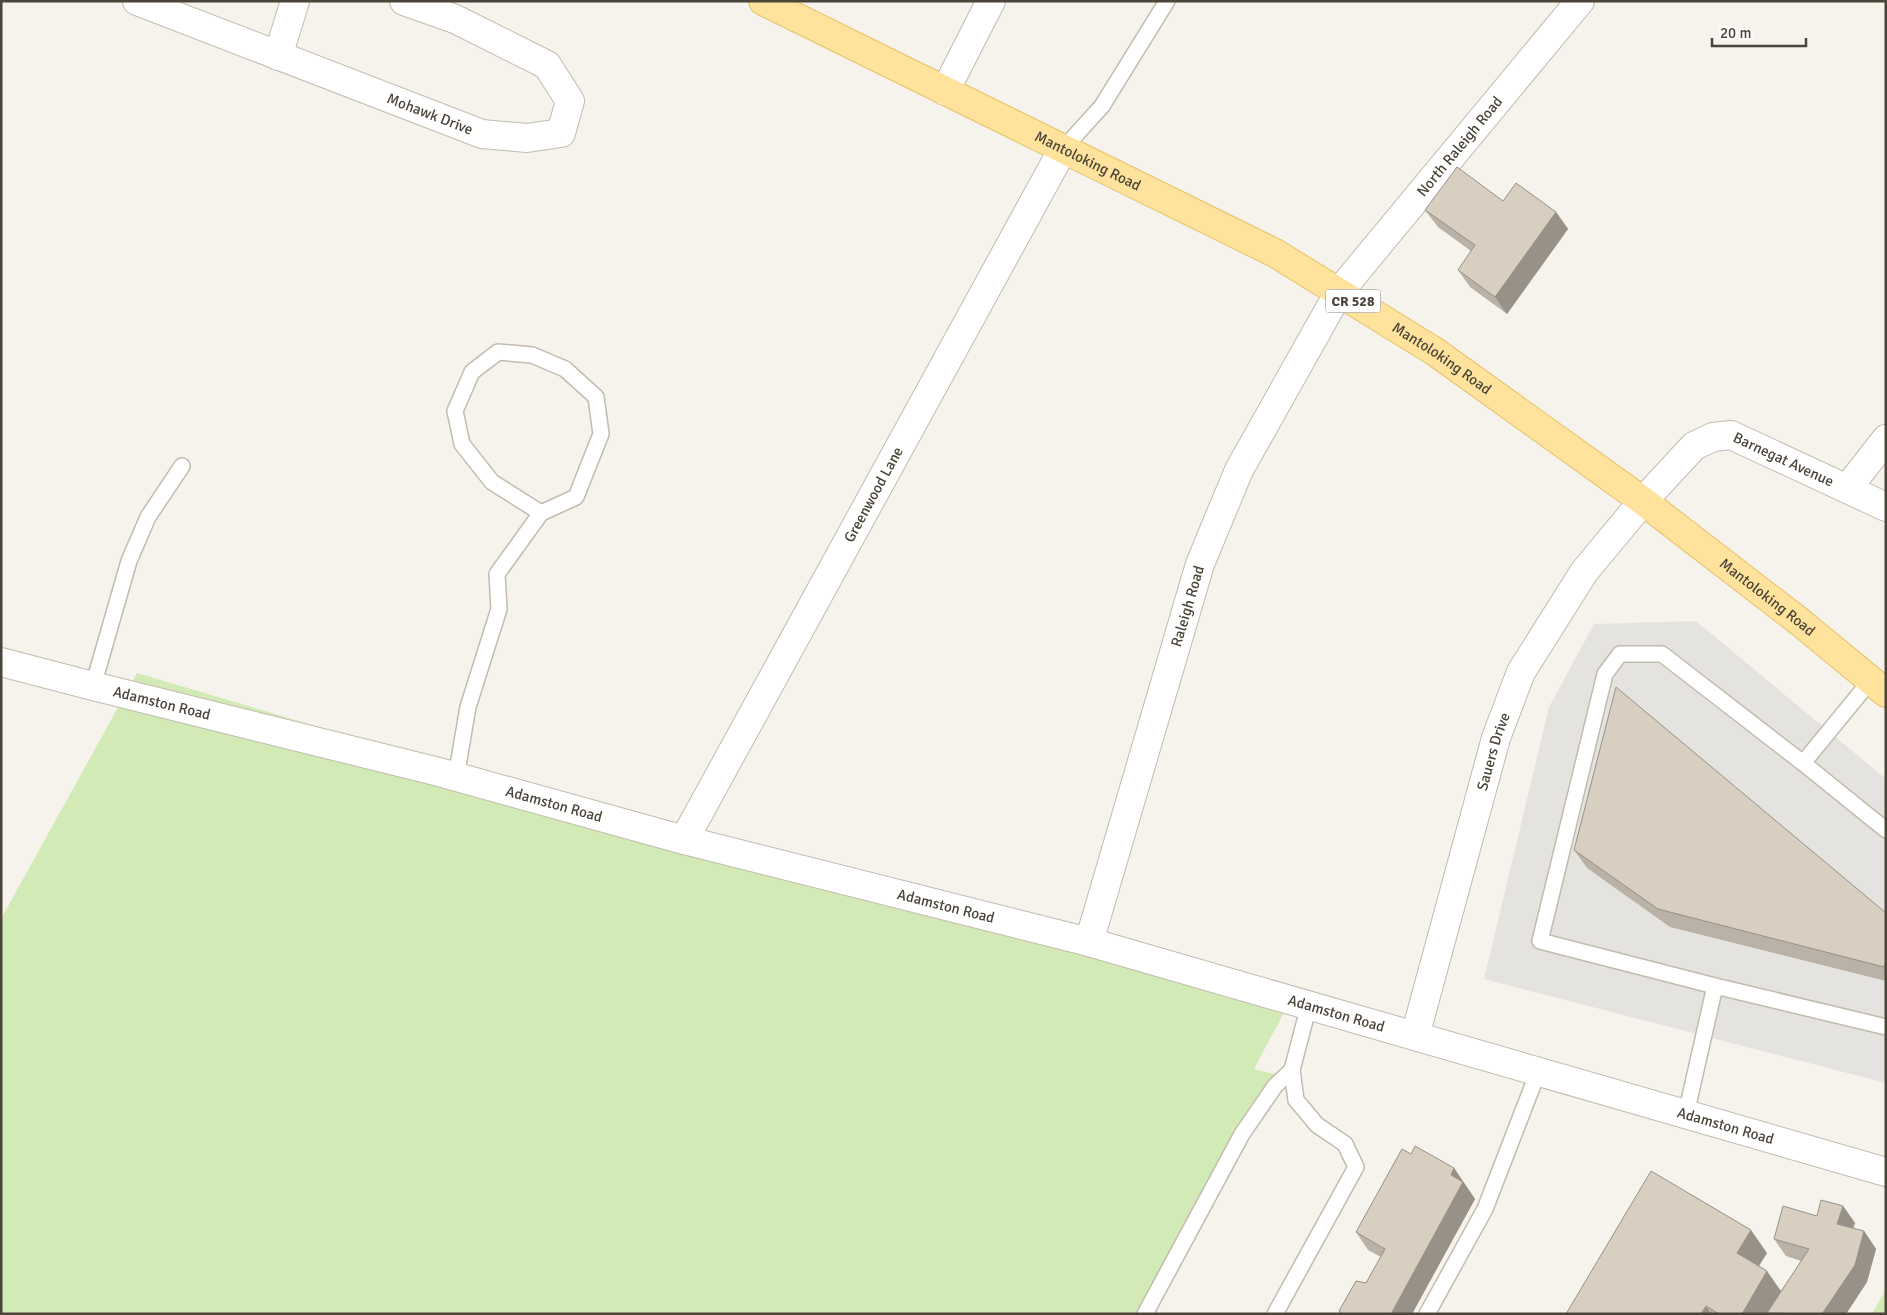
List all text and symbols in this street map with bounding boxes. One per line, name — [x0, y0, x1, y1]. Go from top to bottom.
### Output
scale bar — [1712, 15, 1806, 47]
text: 20 m — [1720, 24, 1751, 42]
street label: Mohawk Drive — [384, 89, 476, 139]
street label: North Raleigh Road — [1413, 93, 1506, 200]
street label: Mantoloking Road — [1032, 127, 1144, 195]
road number: CR 528 — [1326, 290, 1380, 312]
street label: Mantoloking Road — [1389, 318, 1495, 398]
street label: Barnegat Avenue — [1730, 428, 1837, 491]
street label: Greenwood Lane — [840, 444, 907, 546]
street label: Mantoloking Road — [1716, 554, 1819, 640]
street label: Raleigh Road — [1167, 563, 1208, 649]
street label: Adamston Road — [111, 682, 212, 724]
street label: Sauers Drive — [1473, 710, 1514, 793]
street label: Adamston Road — [504, 782, 605, 826]
street label: Adamston Road — [895, 885, 997, 927]
street label: Adamston Road — [1286, 991, 1387, 1036]
street label: Adamston Road — [1675, 1103, 1776, 1148]

